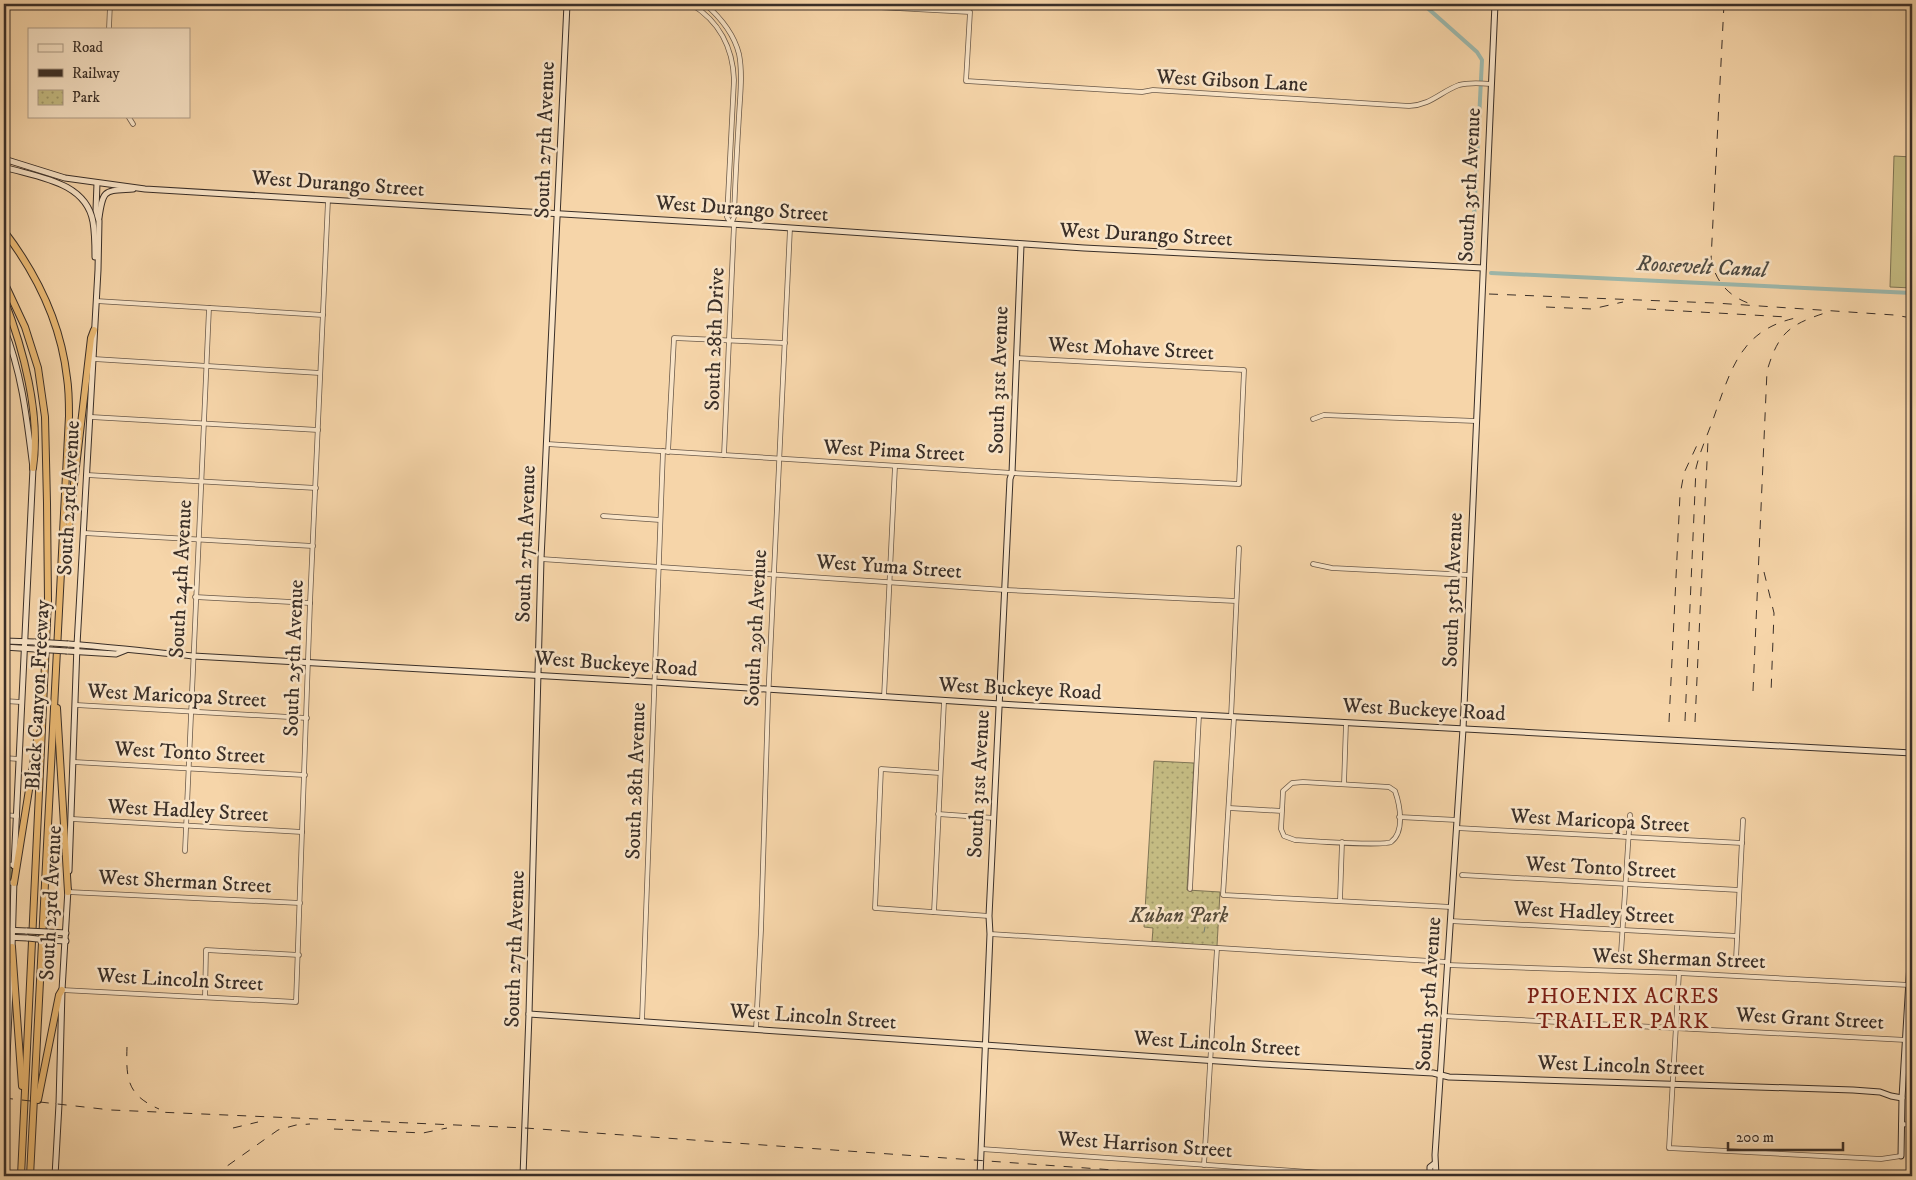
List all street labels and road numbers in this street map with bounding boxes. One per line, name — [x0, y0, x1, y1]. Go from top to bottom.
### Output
street label: South 27th Avenue — [529, 61, 561, 219]
street label: West Gibson Lane — [1155, 64, 1309, 98]
street label: South 35th Avenue — [1453, 107, 1487, 263]
street label: West Durango Street — [250, 165, 426, 203]
street label: West Durango Street — [654, 190, 830, 228]
street label: West Durango Street — [1058, 217, 1233, 253]
street label: South 28th Drive — [700, 267, 731, 411]
street label: South 31st Avenue — [983, 305, 1015, 454]
street label: West Mohave Street — [1046, 332, 1215, 366]
street label: South 23rd Avenue — [52, 420, 86, 576]
street label: West Pima Street — [822, 434, 966, 468]
street label: South 27th Avenue — [510, 465, 542, 623]
street label: South 24th Avenue — [164, 499, 198, 659]
street label: South 35th Avenue — [1437, 512, 1469, 668]
street label: South 29th Avenue — [739, 549, 773, 707]
street label: West Yuma Street — [814, 549, 963, 585]
street label: South 25th Avenue — [278, 579, 310, 737]
street label: Black Canyon Freeway — [20, 598, 56, 791]
street label: West Buckeye Road — [533, 645, 699, 683]
street label: West Buckeye Road — [937, 672, 1103, 706]
street label: West Maricopa Street — [86, 678, 268, 714]
street label: West Buckeye Road — [1341, 693, 1507, 727]
street label: South 28th Avenue — [620, 702, 652, 860]
street label: South 31st Avenue — [962, 709, 996, 859]
street label: West Tonto Street — [113, 736, 266, 770]
street label: West Hadley Street — [106, 794, 269, 828]
street label: West Maricopa Street — [1509, 803, 1691, 839]
street label: South 23rd Avenue — [34, 825, 68, 981]
street label: West Tonto Street — [1524, 851, 1677, 885]
street label: West Sherman Street — [97, 864, 273, 900]
street label: South 27th Avenue — [499, 870, 531, 1028]
street label: West Hadley Street — [1512, 896, 1675, 930]
street label: South 35th Avenue — [1411, 916, 1447, 1072]
street label: West Sherman Street — [1591, 943, 1766, 975]
street label: West Lincoln Street — [95, 963, 264, 997]
street label: West Lincoln Street — [728, 998, 898, 1036]
street label: West Grant Street — [1734, 1002, 1885, 1036]
street label: West Lincoln Street — [1132, 1025, 1302, 1063]
street label: West Lincoln Street — [1536, 1050, 1705, 1082]
street label: West Harrison Street — [1056, 1126, 1234, 1164]

